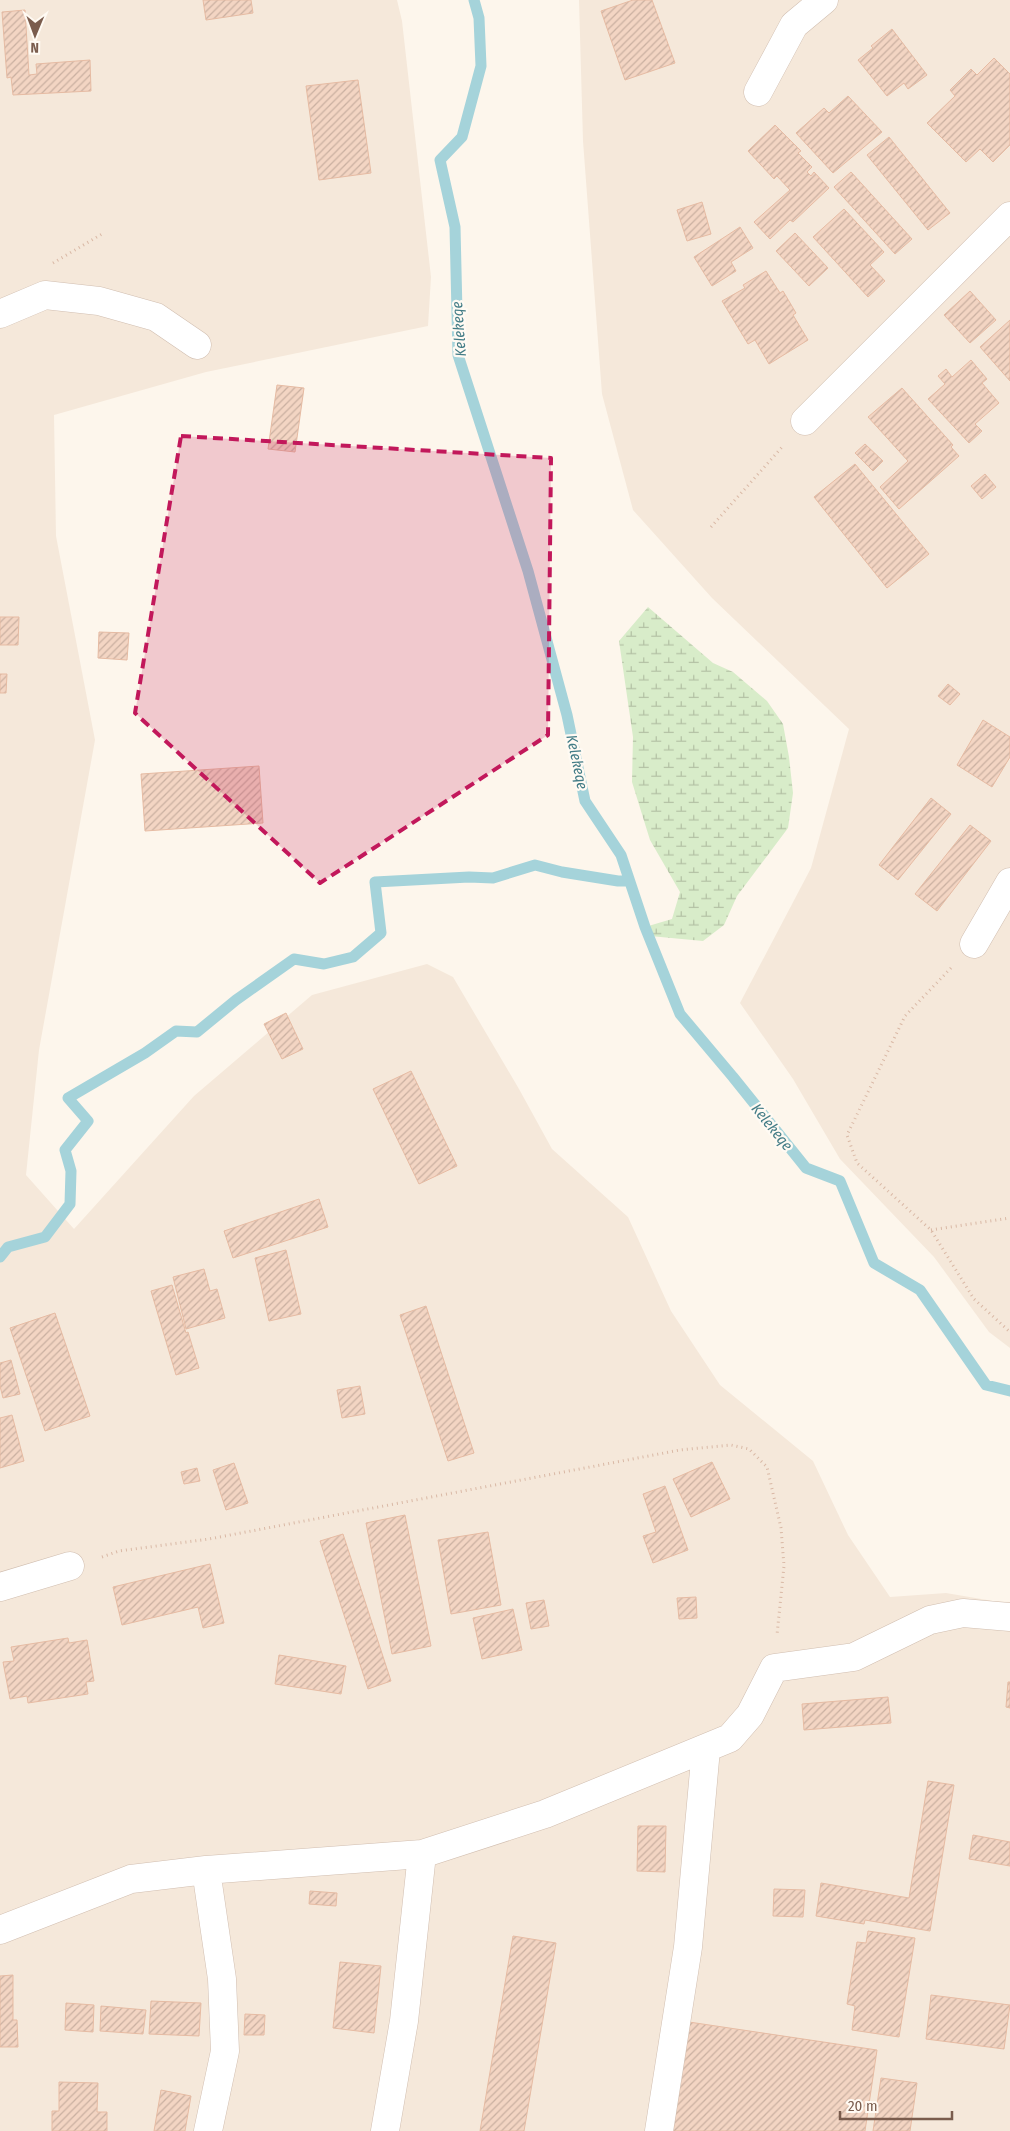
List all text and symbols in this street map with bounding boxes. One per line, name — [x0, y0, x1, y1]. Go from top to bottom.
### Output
north arrow — [10, 10, 60, 60]
text: N — [30, 39, 39, 56]
water label: Kelekeqe — [448, 301, 470, 357]
water label: Kelekeqe — [562, 733, 592, 791]
water label: Kelekeqe — [748, 1100, 796, 1154]
scale bar — [840, 2088, 952, 2120]
text: 20 m — [848, 2097, 878, 2115]

